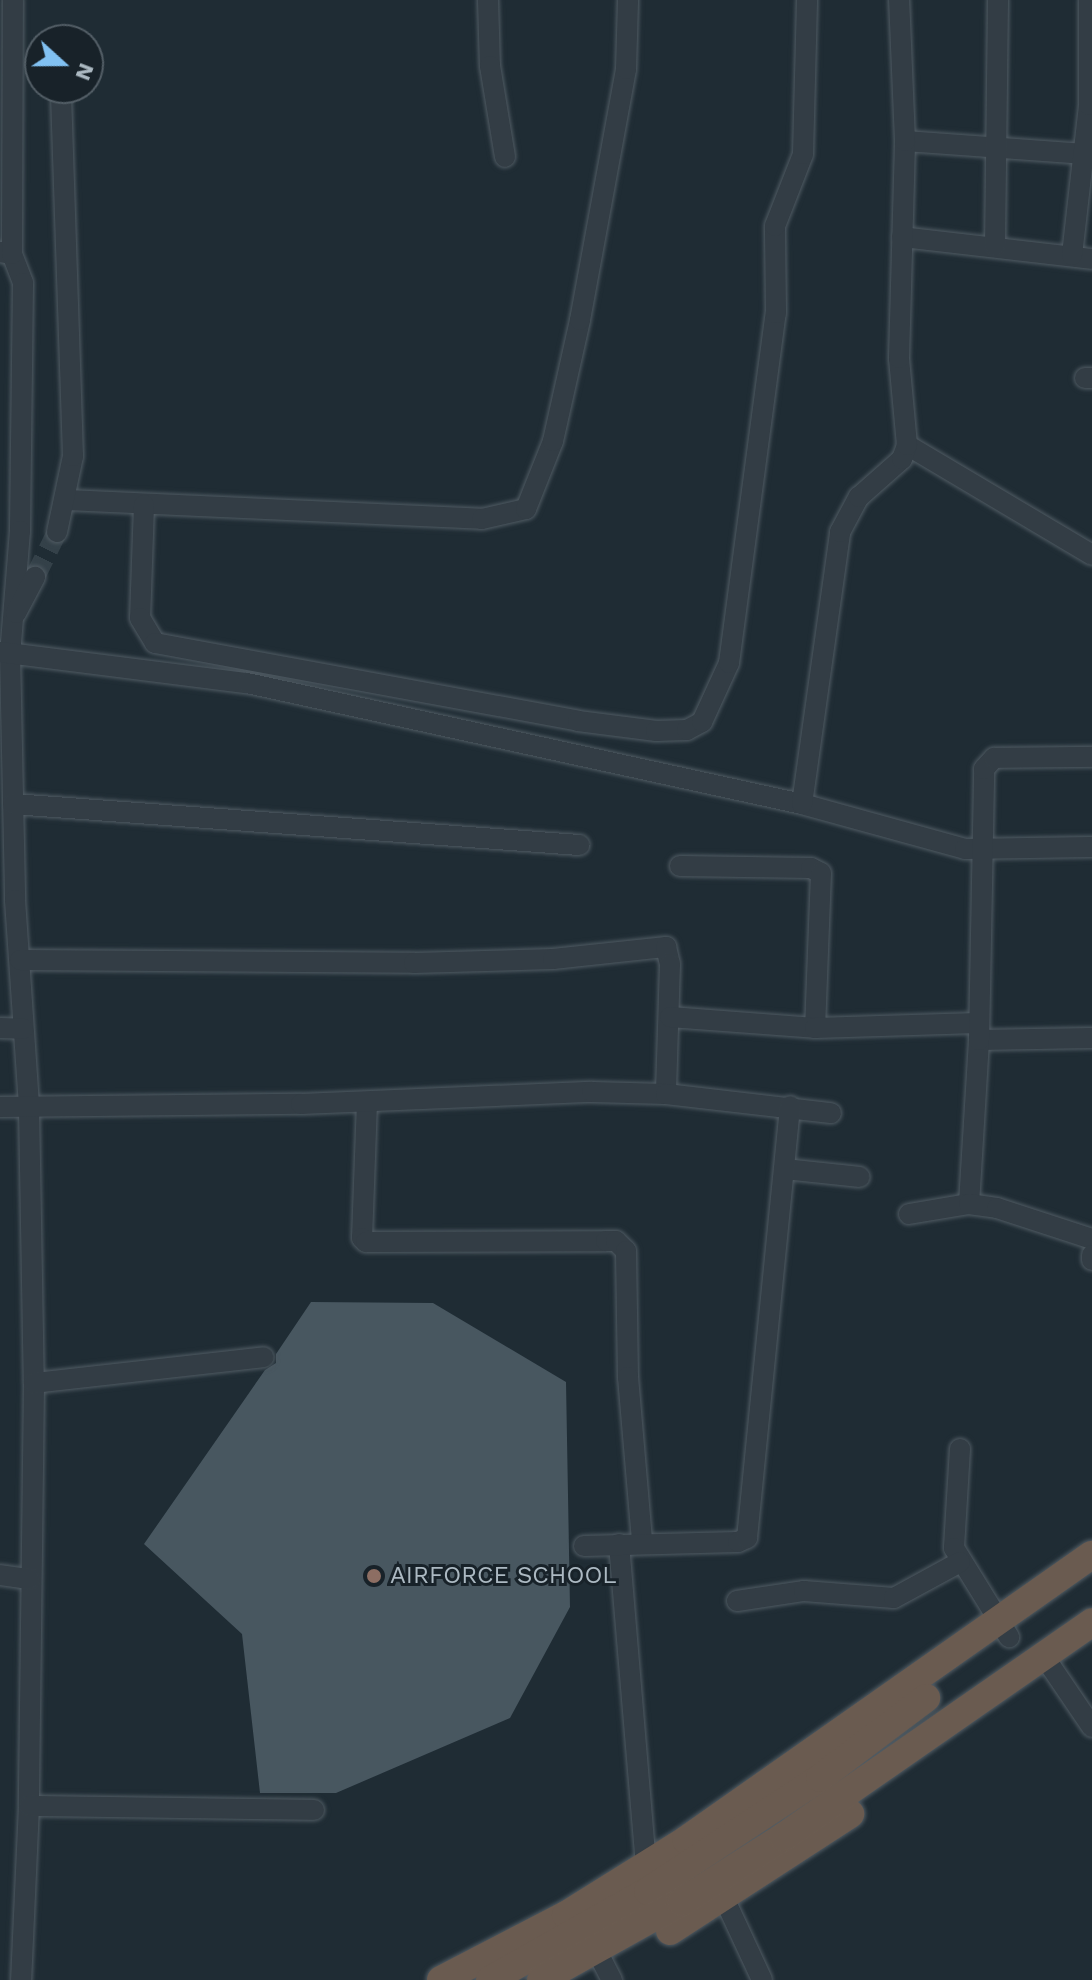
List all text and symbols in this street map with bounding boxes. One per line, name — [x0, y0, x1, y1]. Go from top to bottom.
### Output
north arrow — [24, 24, 104, 104]
text: N — [70, 60, 100, 84]
place label: AIRFORCE SCHOOL — [390, 1562, 617, 1590]
marker: AIRFORCE SCHOOL — [365, 1567, 383, 1585]

